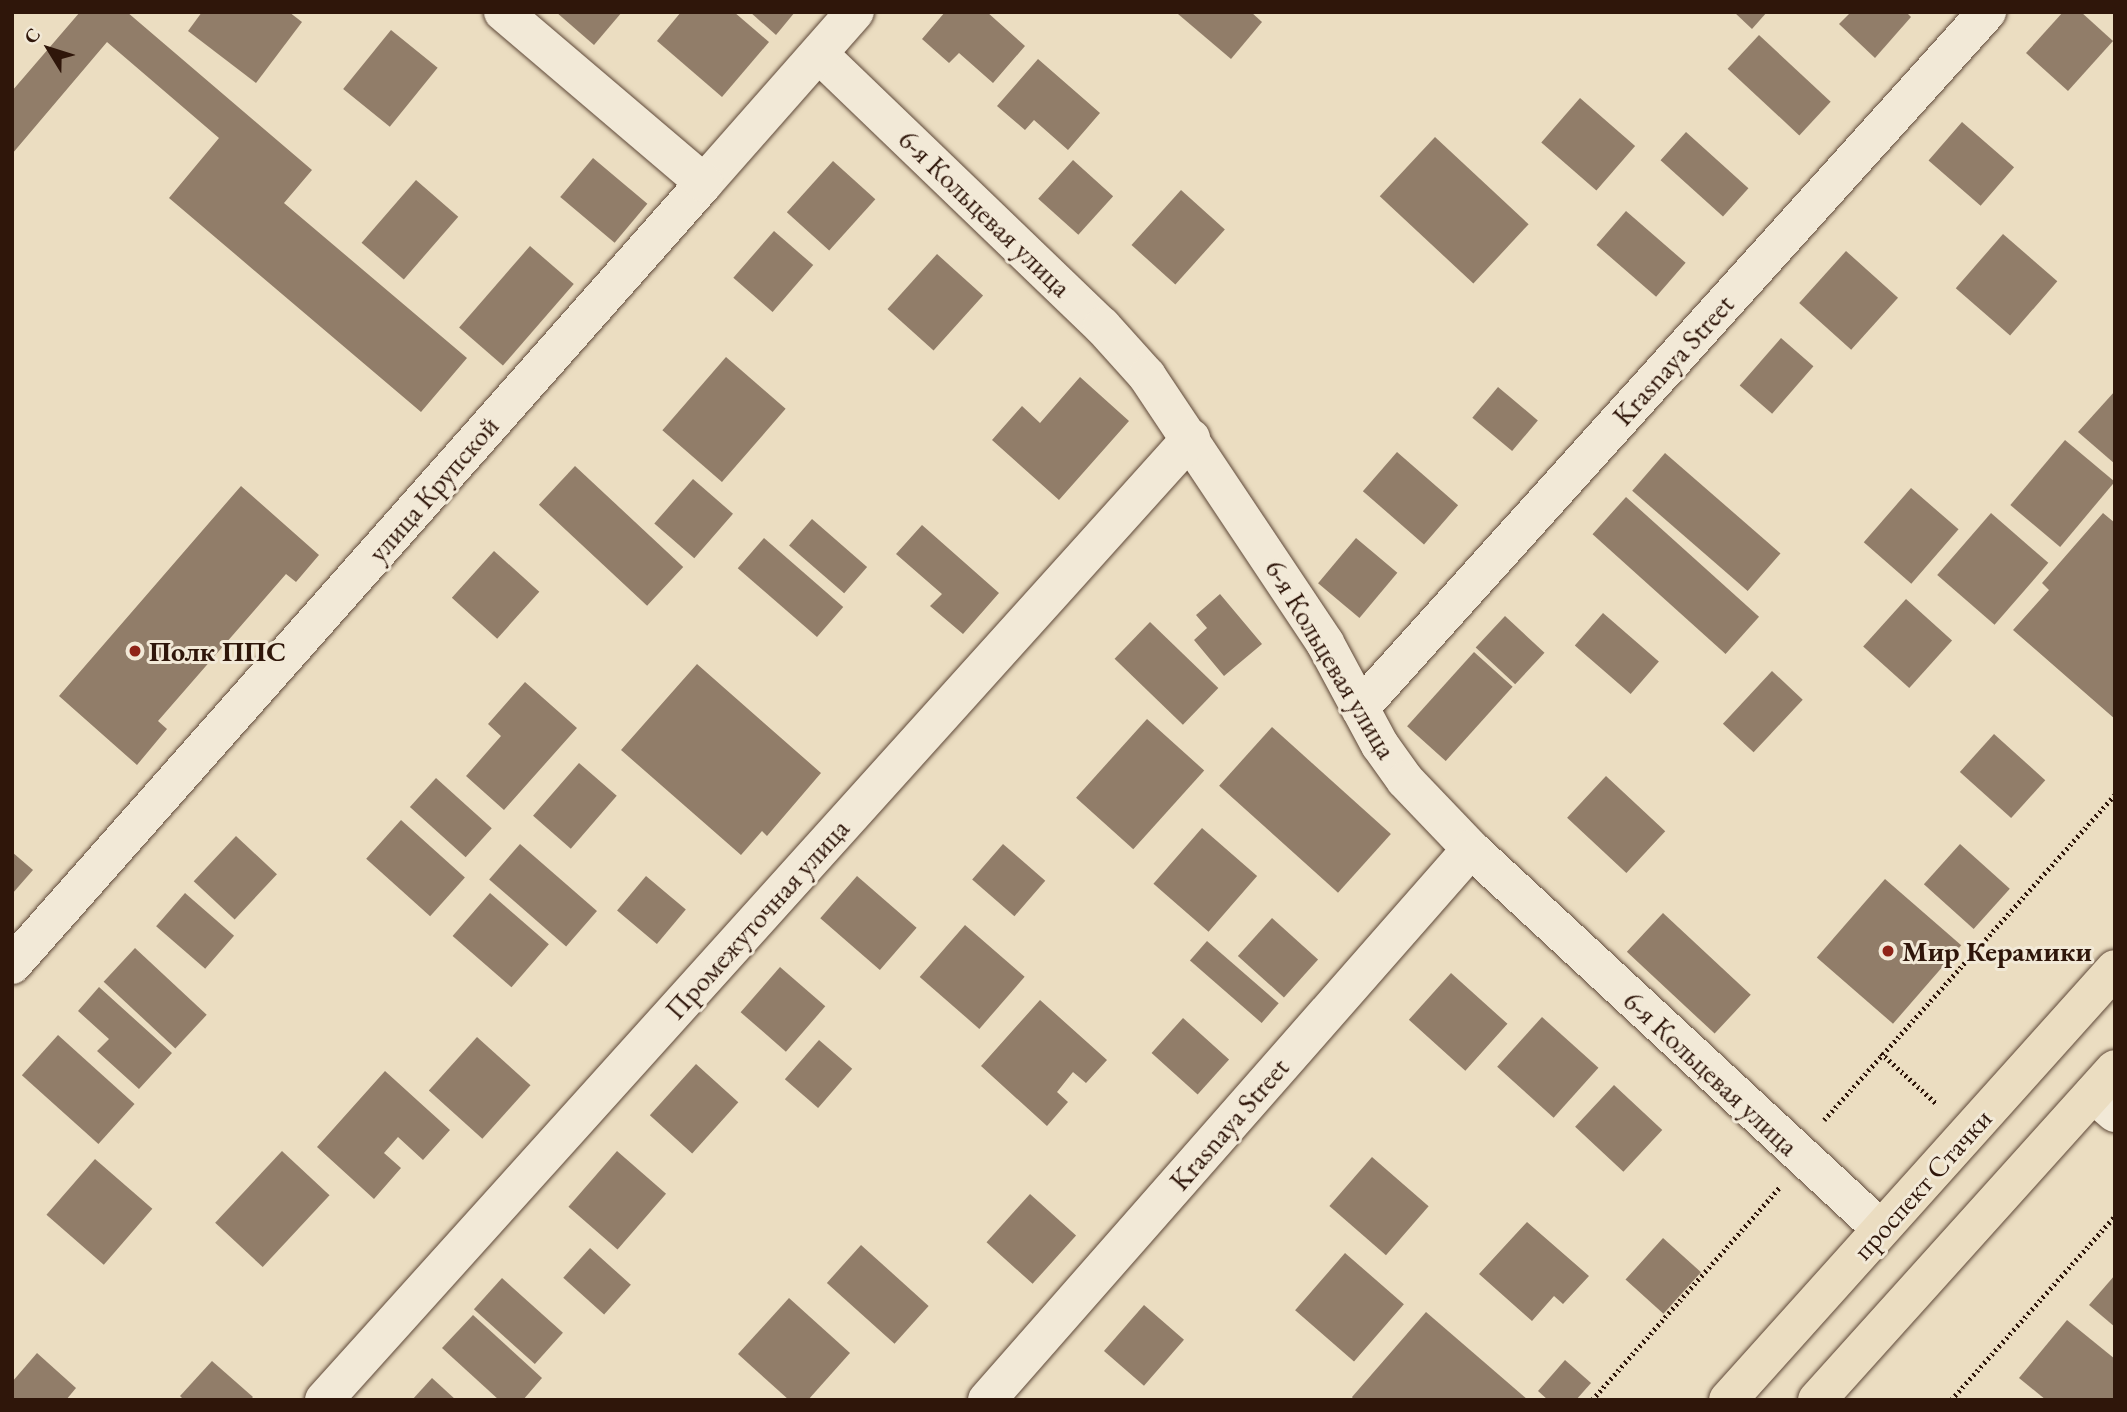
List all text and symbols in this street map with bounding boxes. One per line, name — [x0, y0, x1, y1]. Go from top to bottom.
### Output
north arrow — [14, 14, 84, 84]
text: С — [18, 23, 46, 49]
street label: 6-я Кольцевая улица — [892, 122, 1078, 304]
street label: Krasnaya Street — [1605, 288, 1741, 432]
street label: улица Крупской — [361, 409, 505, 569]
street label: 6-я Кольцевая улица — [1258, 553, 1404, 765]
place label: Полк ППС — [149, 634, 286, 668]
marker: Полк ППС — [127, 643, 143, 659]
street label: Промежуточная улица — [658, 812, 856, 1026]
place label: Мир Керамики — [1902, 934, 2092, 968]
marker: Мир Керамики — [1880, 943, 1896, 959]
street label: 6-я Кольцевая улица — [1617, 983, 1805, 1163]
street label: Krasnaya Street — [1162, 1051, 1296, 1197]
street label: проспект Стачки — [1845, 1102, 1999, 1266]

